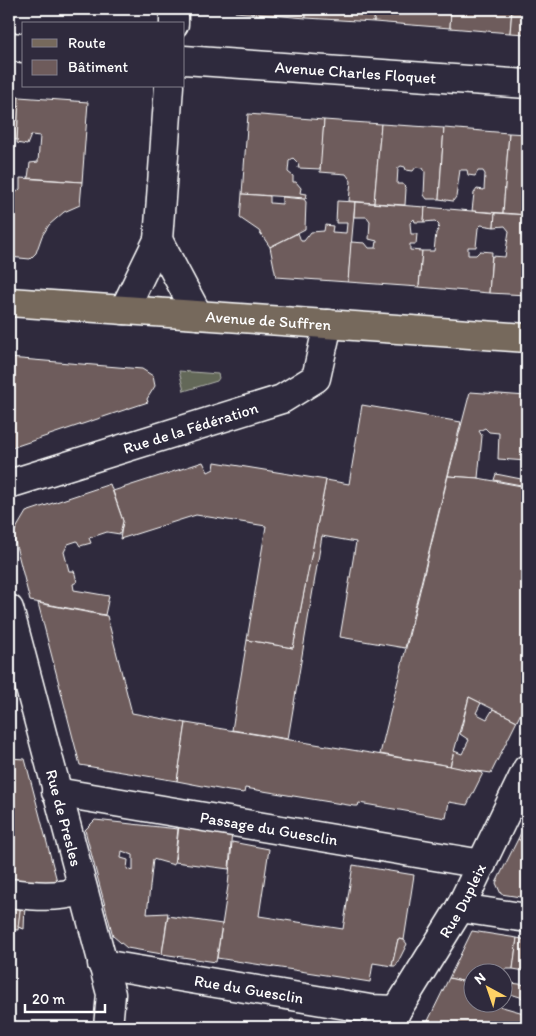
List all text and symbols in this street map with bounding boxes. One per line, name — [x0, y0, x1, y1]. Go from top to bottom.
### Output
legend — [22, 22, 185, 88]
text: Route — [68, 34, 106, 52]
street label: Avenue Charles Floquet — [274, 57, 437, 87]
text: Bâtiment — [68, 58, 129, 76]
street label: Avenue de Suffren — [205, 306, 332, 334]
street label: Rue de la Fédération — [121, 398, 260, 457]
street label: Rue de Presles — [42, 767, 86, 868]
street label: Passage du Guesclin — [199, 807, 340, 849]
street label: Rue Dupleix — [435, 860, 490, 941]
north arrow — [464, 964, 514, 1014]
text: N — [471, 969, 489, 988]
street label: Rue du Guesclin — [193, 970, 305, 1007]
scale bar — [25, 981, 105, 1013]
text: 20 m — [32, 990, 66, 1008]

